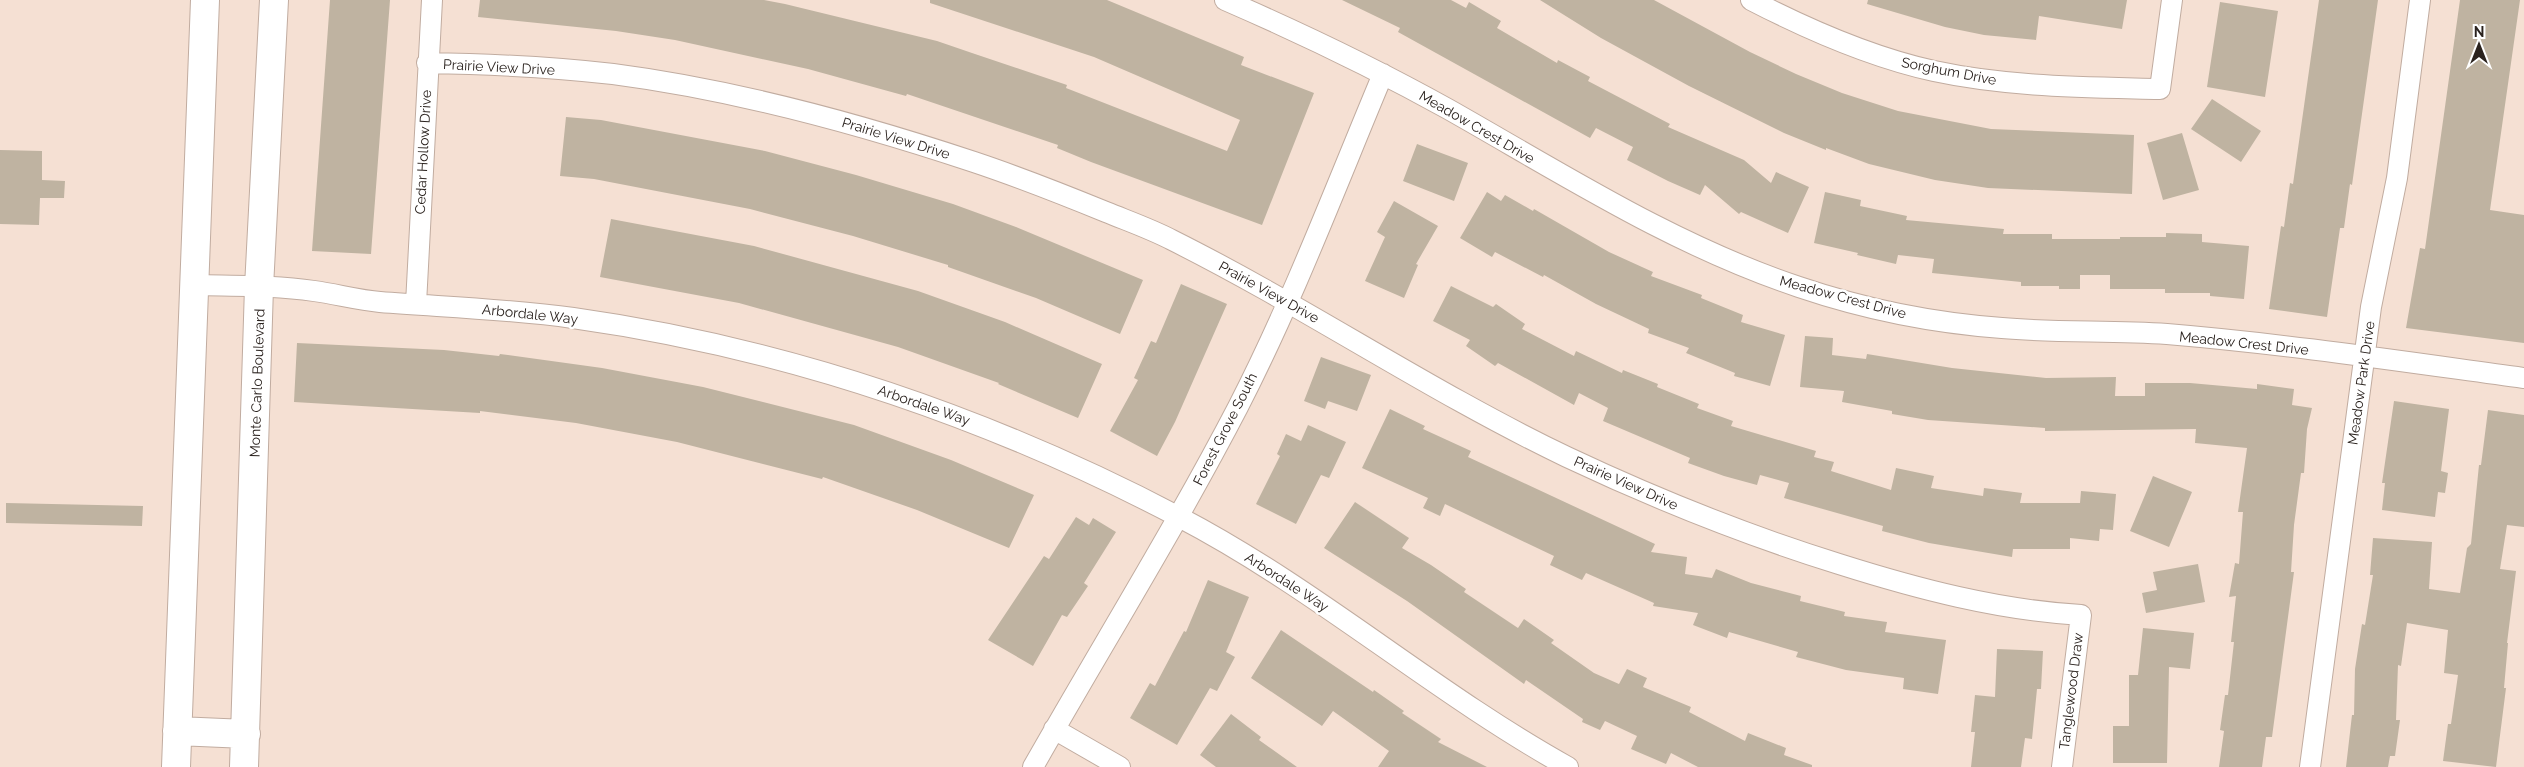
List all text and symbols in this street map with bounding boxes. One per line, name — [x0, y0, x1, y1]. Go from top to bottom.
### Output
north arrow — [2454, 20, 2504, 70]
text: N — [2474, 24, 2484, 40]
street label: Sorghum Drive — [1900, 54, 1998, 88]
street label: Prairie View Drive — [443, 56, 555, 78]
street label: Meadow Crest Drive — [1417, 87, 1537, 167]
street label: Cedar Hollow Drive — [412, 89, 434, 215]
street label: Prairie View Drive — [840, 114, 952, 162]
street label: Prairie View Drive — [1216, 258, 1322, 326]
street label: Meadow Crest Drive — [1778, 272, 1908, 322]
street label: Arbordale Way — [481, 301, 579, 327]
street label: Monte Carlo Boulevard — [246, 308, 268, 458]
street label: Meadow Park Drive — [2344, 320, 2378, 446]
street label: Meadow Crest Drive — [2178, 328, 2310, 358]
street label: Forest Grove South — [1190, 370, 1260, 488]
street label: Arbordale Way — [876, 382, 973, 428]
street label: Prairie View Drive — [1572, 453, 1680, 513]
street label: Arbordale Way — [1242, 549, 1332, 615]
street label: Tanglewood Draw — [2056, 631, 2086, 750]

